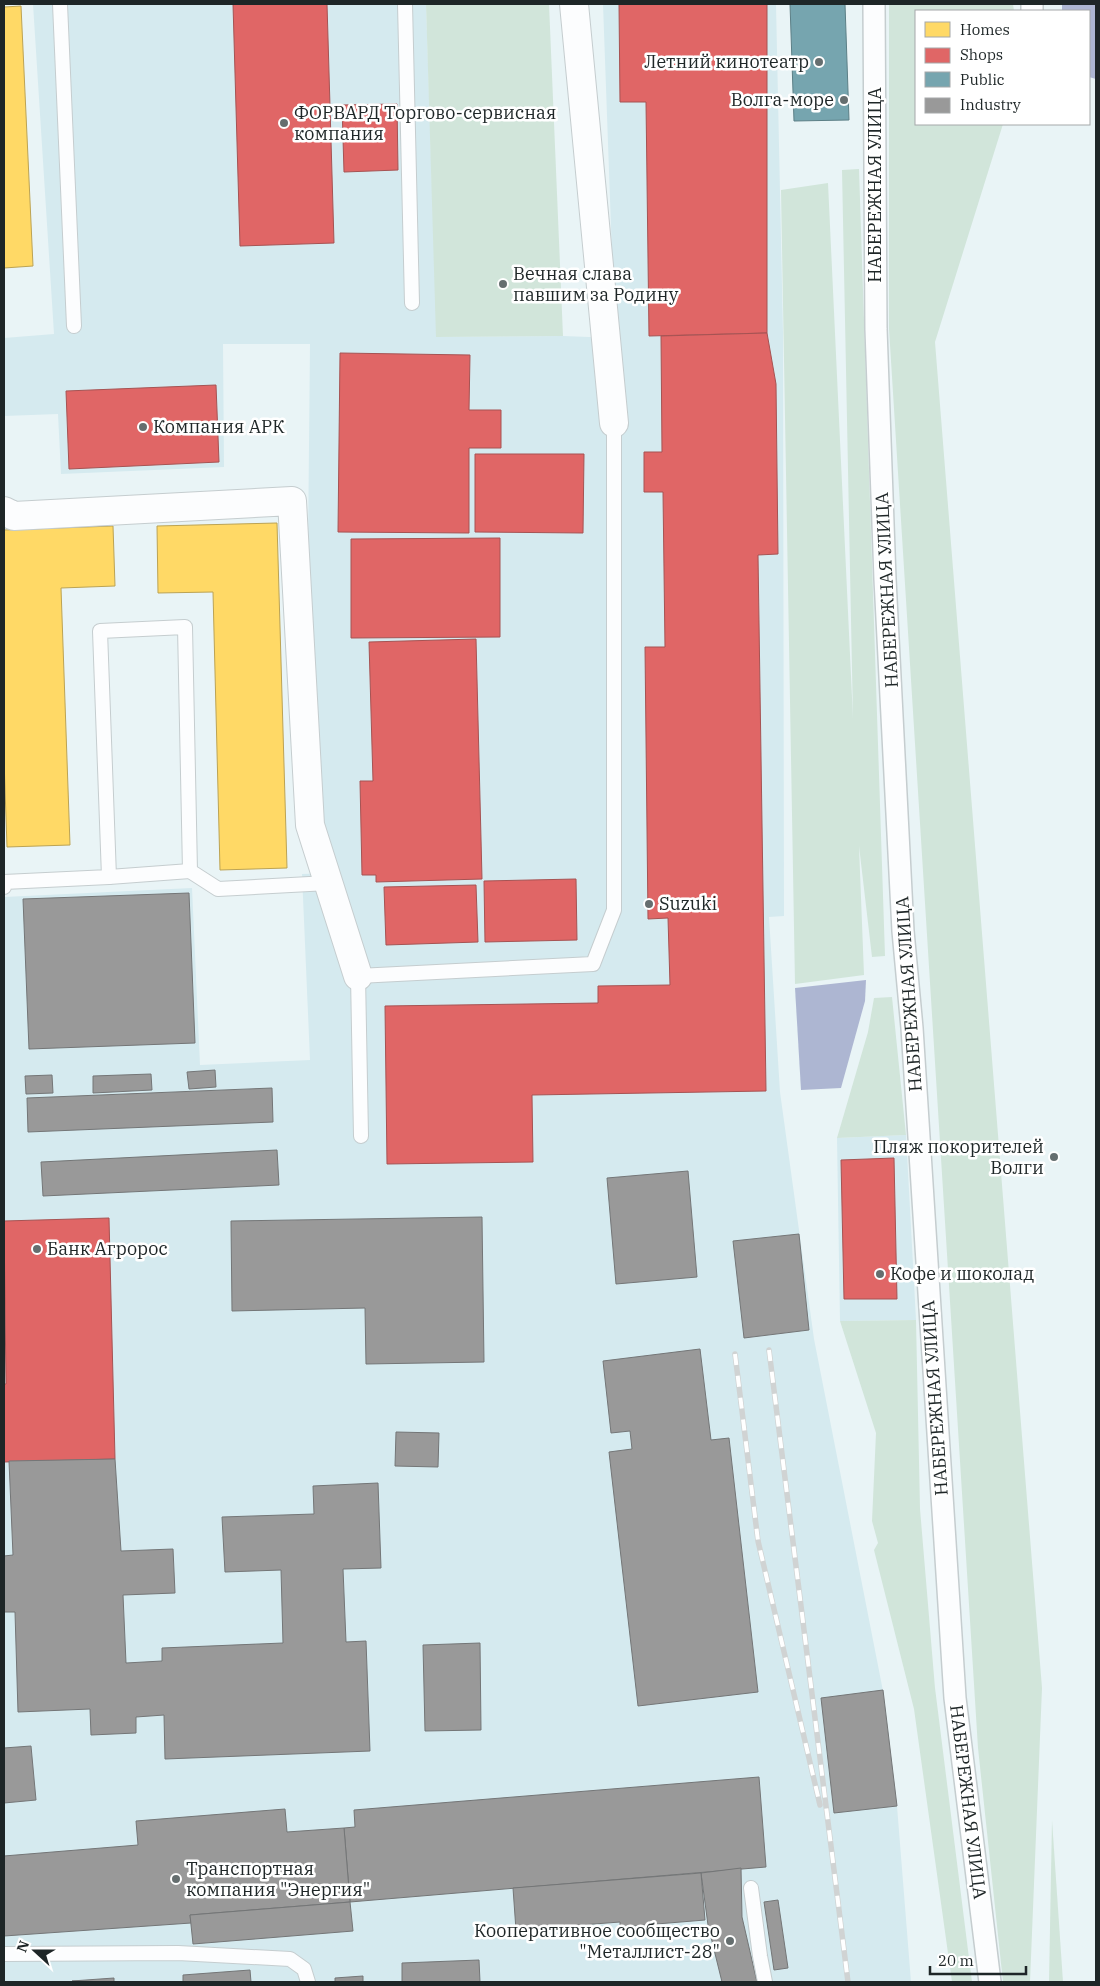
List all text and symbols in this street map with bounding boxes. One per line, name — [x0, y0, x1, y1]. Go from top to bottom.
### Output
legend — [915, 10, 1090, 125]
text: Homes — [960, 20, 1010, 39]
text: Shops — [960, 45, 1003, 64]
place label: Летний кинотеатр — [644, 50, 809, 73]
marker: Летний кинотеатр — [813, 56, 825, 68]
text: Public — [960, 70, 1005, 89]
street label: НАБЕРЕЖНАЯ УЛИЦА — [863, 86, 886, 283]
place label: Волга-море — [731, 88, 834, 111]
marker: Волга-море — [838, 94, 850, 106]
text: Industry — [960, 95, 1021, 114]
place label: ФОРВАРД Торгово-сервисная компания — [294, 101, 556, 145]
marker: ФОРВАРД Торгово-сервисная компания — [278, 117, 290, 129]
place label: Вечная слава павшим за Родину — [513, 262, 679, 306]
marker: Вечная слава павшим за Родину — [497, 278, 509, 290]
place label: Компания АРК — [153, 415, 285, 438]
marker: Компания АРК — [137, 421, 149, 433]
street label: НАБЕРЕЖНАЯ УЛИЦА — [870, 491, 903, 688]
place label: Suzuki — [659, 892, 718, 915]
street label: НАБЕРЕЖНАЯ УЛИЦА — [890, 895, 927, 1092]
marker: Suzuki — [643, 898, 655, 910]
place label: Пляж покорителей Волги — [873, 1135, 1044, 1179]
marker: Пляж покорителей Волги — [1048, 1151, 1060, 1163]
place label: Банк Агророс — [47, 1237, 168, 1260]
marker: Банк Агророс — [31, 1243, 43, 1255]
place label: Кофе и шоколад — [890, 1262, 1034, 1285]
marker: Кофе и шоколад — [874, 1268, 886, 1280]
street label: НАБЕРЕЖНАЯ УЛИЦА — [916, 1299, 953, 1496]
street label: НАБЕРЕЖНАЯ УЛИЦА — [945, 1703, 992, 1901]
place label: Транспортная компания "Энергия" — [186, 1857, 370, 1901]
marker: Транспортная компания "Энергия" — [170, 1873, 182, 1885]
place label: Кооперативное сообщество "Металлист-28" — [474, 1919, 720, 1963]
north arrow — [10, 1926, 60, 1976]
marker: Кооперативное сообщество "Металлист-28" — [724, 1935, 736, 1947]
text: N — [12, 1938, 33, 1955]
scale bar — [930, 1944, 1026, 1976]
text: 20 m — [938, 1951, 974, 1970]

